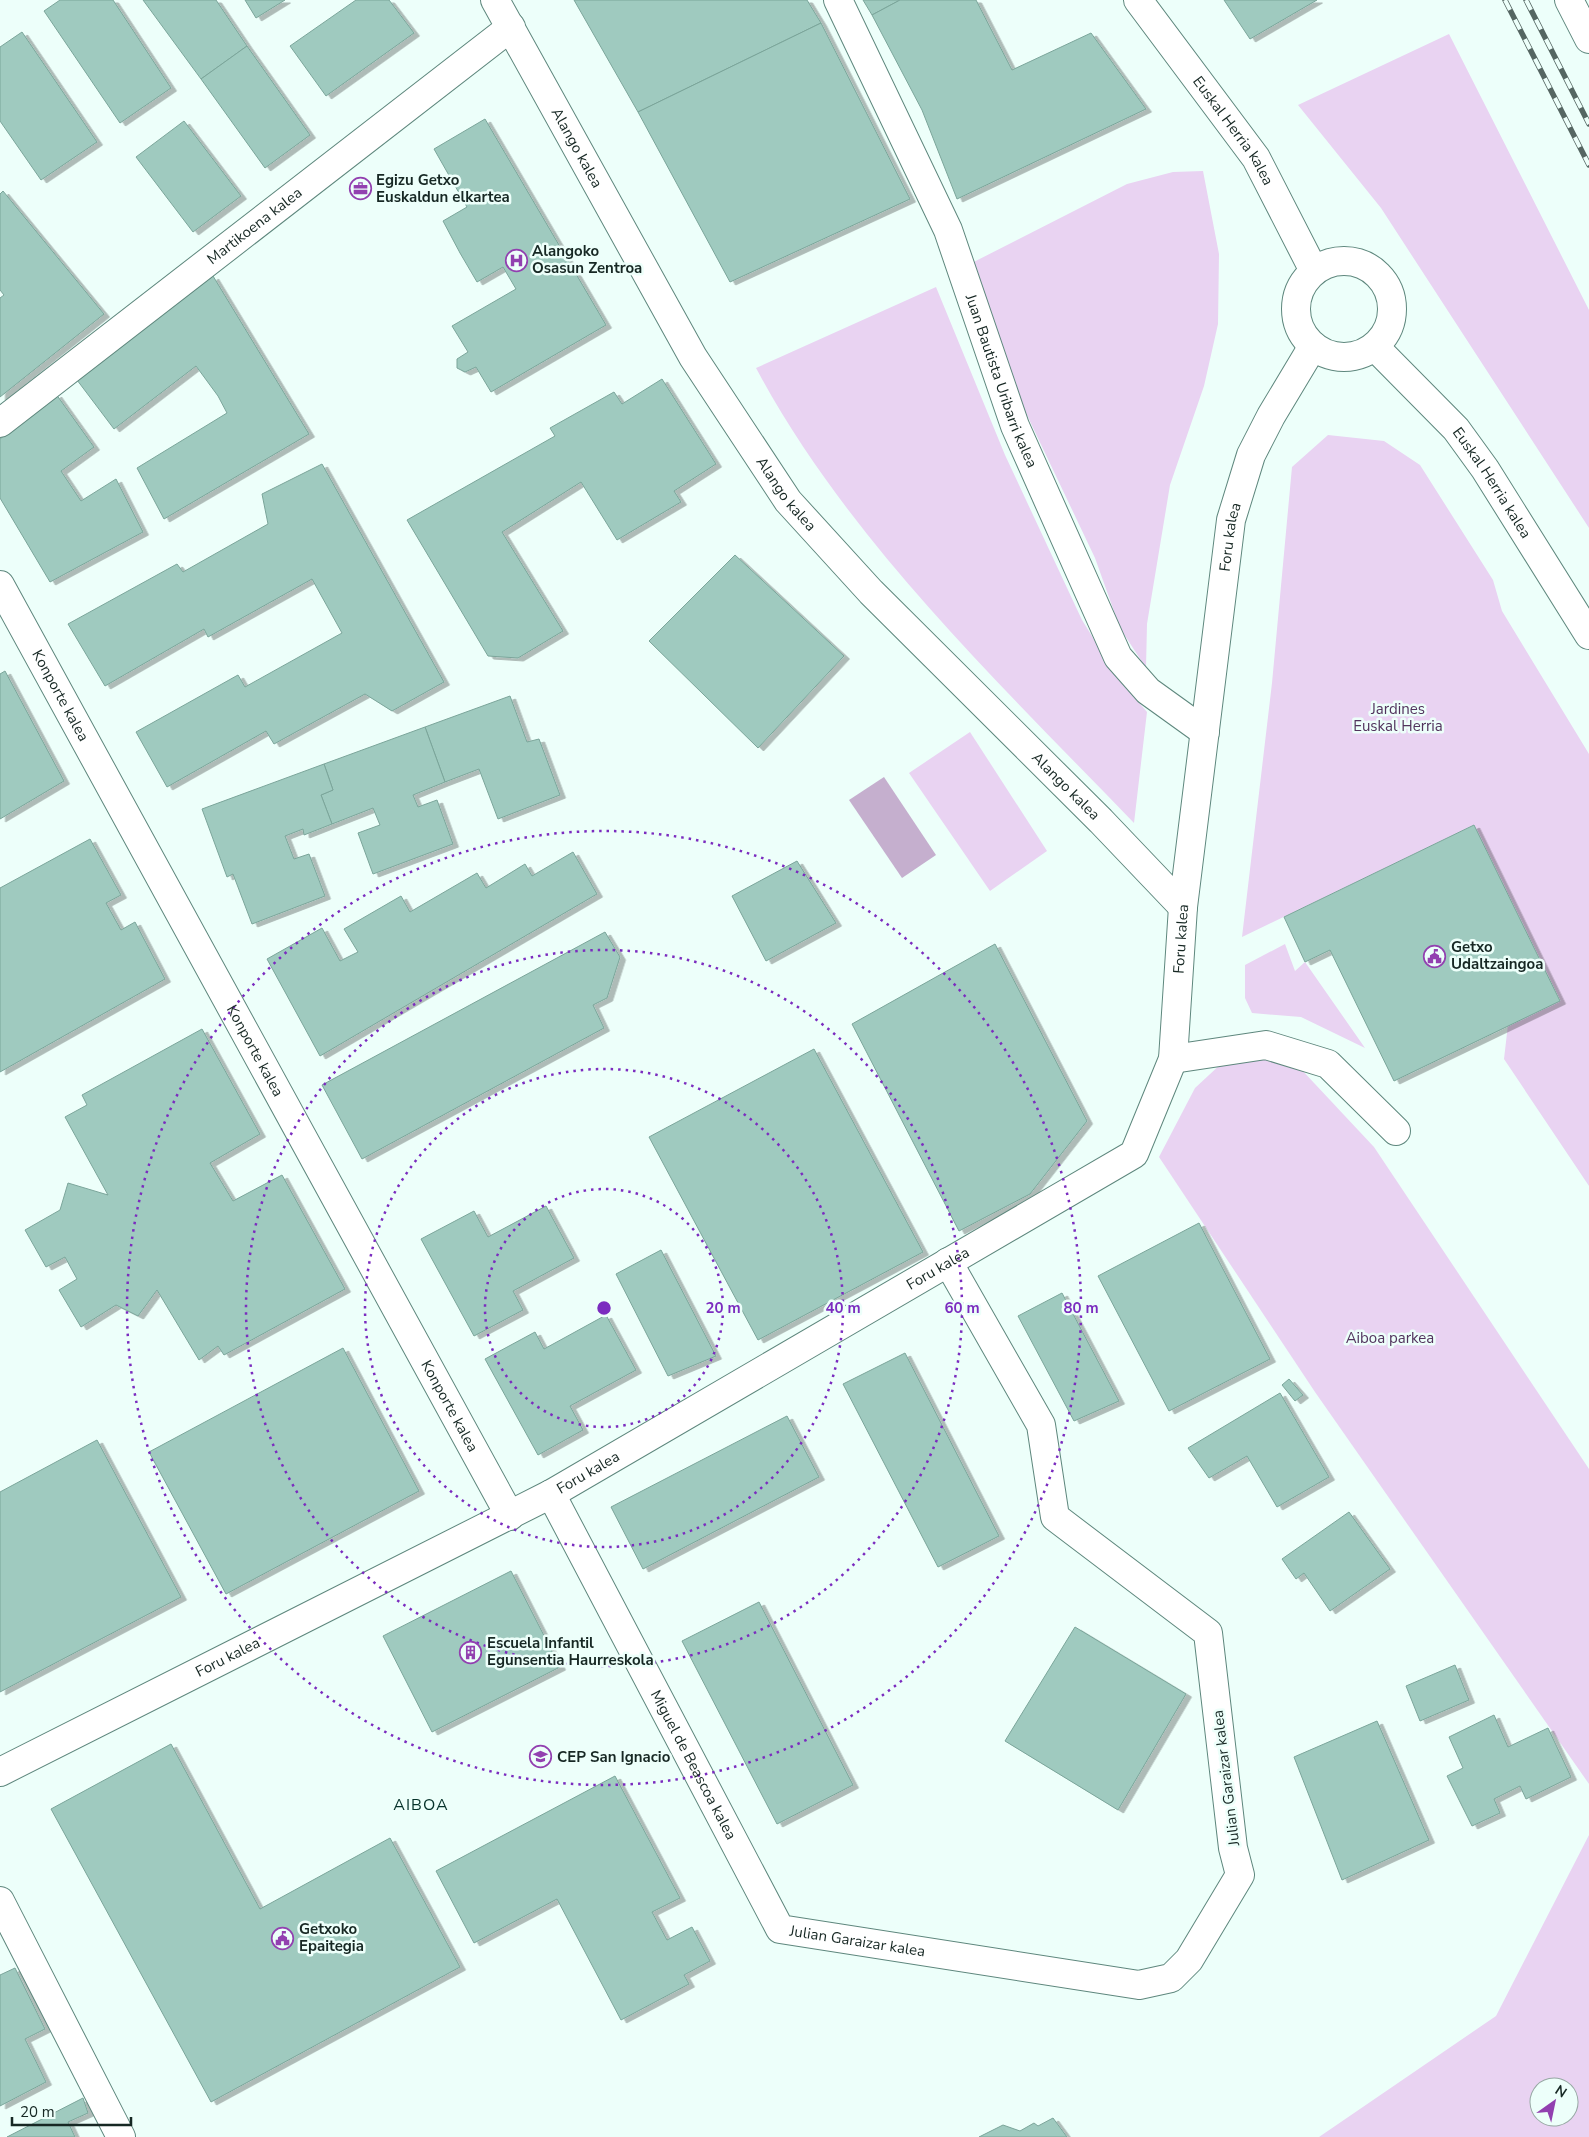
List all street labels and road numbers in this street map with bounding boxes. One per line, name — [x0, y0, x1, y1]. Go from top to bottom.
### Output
street label: Euskal Herria kalea — [1188, 72, 1278, 189]
street label: Alango kalea — [547, 104, 607, 191]
street label: Martikoena kalea — [203, 183, 306, 269]
street label: Juan Bautista Uribarri kalea — [960, 290, 1042, 471]
street label: Euskal Herria kalea — [1448, 423, 1536, 542]
street label: Alango kalea — [752, 453, 821, 535]
street label: Foru kalea — [1215, 500, 1246, 573]
street label: Konporte kalea — [27, 646, 94, 745]
street label: Alango kalea — [1027, 748, 1104, 824]
street label: Foru kalea — [1169, 904, 1193, 974]
street label: Konporte kalea — [222, 1001, 288, 1100]
street label: Foru kalea — [903, 1242, 973, 1295]
street label: Konporte kalea — [416, 1356, 483, 1455]
street label: Foru kalea — [553, 1446, 623, 1499]
street label: Foru kalea — [192, 1633, 263, 1682]
street label: Miguel de Beascoa kalea — [646, 1687, 741, 1843]
street label: Julian Garaizar kalea — [1208, 1709, 1244, 1848]
street label: Julian Garaizar kalea — [787, 1920, 927, 1962]

